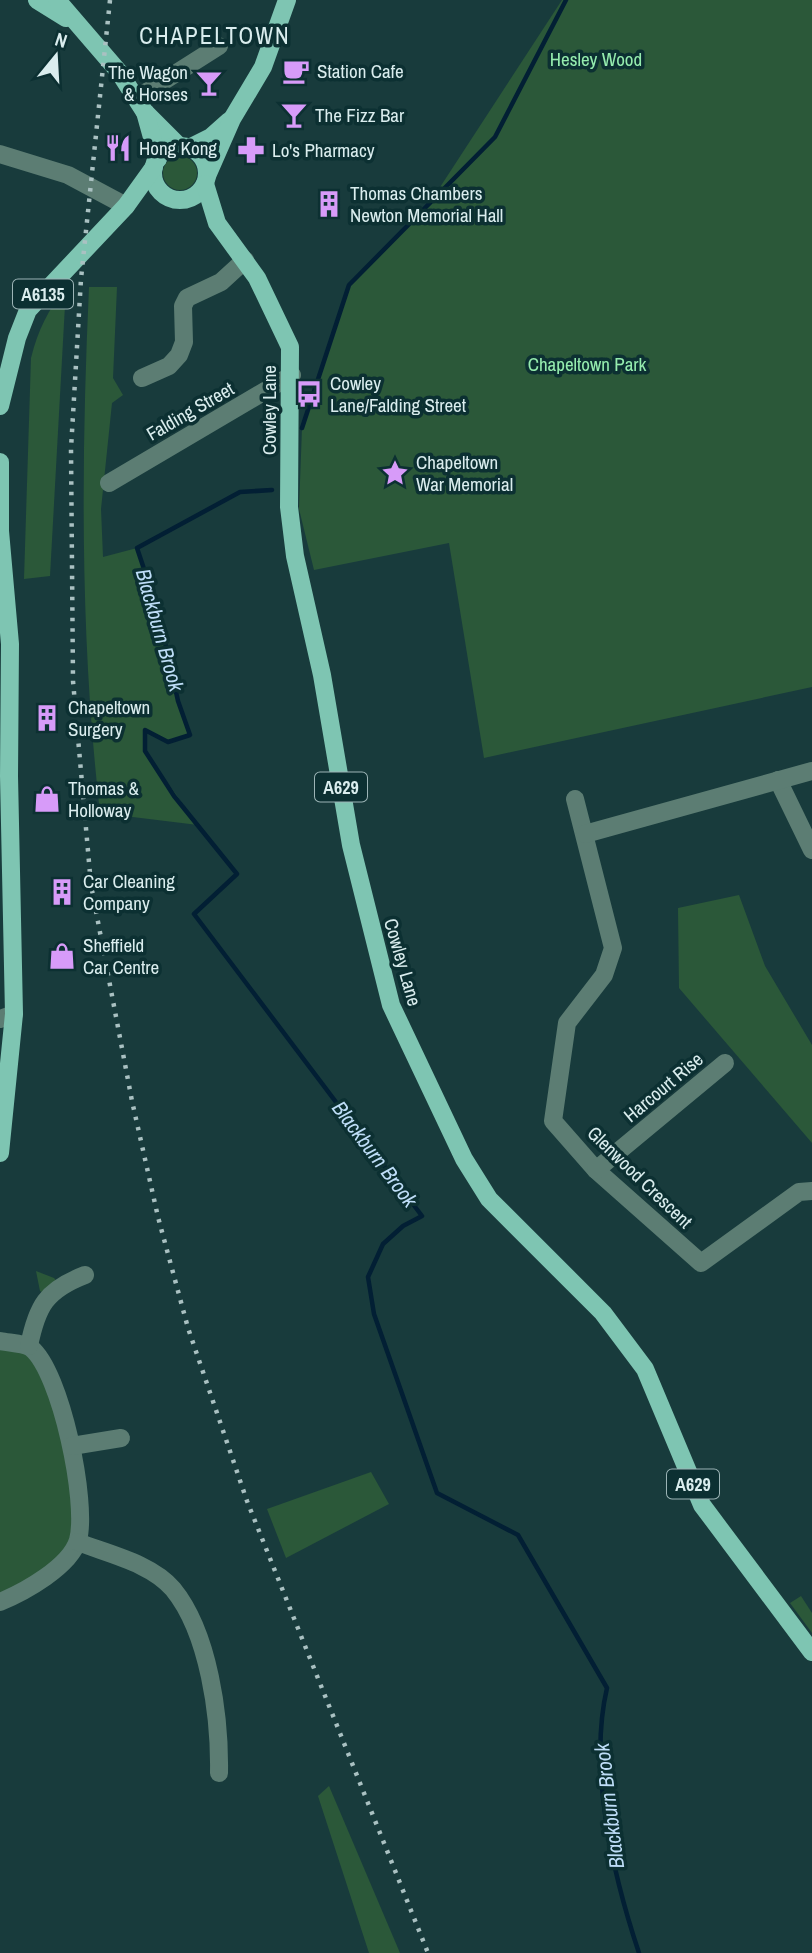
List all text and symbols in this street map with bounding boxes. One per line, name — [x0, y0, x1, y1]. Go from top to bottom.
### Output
district label: CHAPELTOWN — [139, 20, 291, 51]
north arrow — [21, 21, 91, 91]
text: N — [52, 26, 71, 54]
park label: Hesley Wood — [550, 46, 642, 72]
cafe icon: Station Cafe — [281, 56, 311, 86]
place label: Station Cafe — [317, 58, 404, 84]
place label: The Wagon & Horses — [108, 59, 188, 107]
bar icon: The Wagon & Horses — [194, 68, 224, 98]
bar icon: The Fizz Bar — [279, 100, 309, 130]
place label: The Fizz Bar — [315, 102, 405, 128]
restaurant icon: Hong Kong — [103, 133, 133, 163]
place label: Hong Kong — [139, 135, 217, 161]
pharmacy icon: Lo's Pharmacy — [236, 135, 266, 165]
place label: Lo's Pharmacy — [272, 137, 375, 163]
place label: Thomas Chambers Newton Memorial Hall — [350, 180, 503, 228]
building icon: Thomas Chambers Newton Memorial Hall — [314, 189, 344, 219]
road number: A6135 — [13, 280, 73, 308]
park label: Chapeltown Park — [528, 351, 647, 377]
street label: Cowley Lane — [256, 365, 282, 455]
place label: Cowley Lane/Falding Street — [330, 370, 467, 418]
street label: Falding Street — [141, 375, 239, 447]
bus stop icon: Cowley Lane/Falding Street — [294, 379, 324, 409]
place label: Chapeltown War Memorial — [416, 449, 513, 497]
place icon: Chapeltown War Memorial — [380, 458, 410, 488]
water label: Blackburn Brook — [129, 565, 192, 696]
place label: Chapeltown Surgery — [68, 694, 150, 742]
building icon: Chapeltown Surgery — [32, 703, 62, 733]
road number: A629 — [315, 772, 367, 802]
place label: Thomas & Holloway — [68, 775, 140, 823]
shop icon: Thomas & Holloway — [32, 784, 62, 814]
place label: Car Cleaning Company — [83, 868, 175, 916]
building icon: Car Cleaning Company — [47, 877, 77, 907]
street label: Cowley Lane — [378, 915, 428, 1009]
place label: Sheffield Car Centre — [83, 932, 159, 980]
shop icon: Sheffield Car Centre — [47, 941, 77, 971]
street label: Harcourt Rise — [618, 1046, 708, 1128]
water label: Blackburn Brook — [325, 1095, 425, 1214]
street label: Glenwood Crescent — [582, 1120, 699, 1234]
road number: A629 — [667, 1470, 719, 1498]
water label: Blackburn Brook — [587, 1740, 631, 1870]

